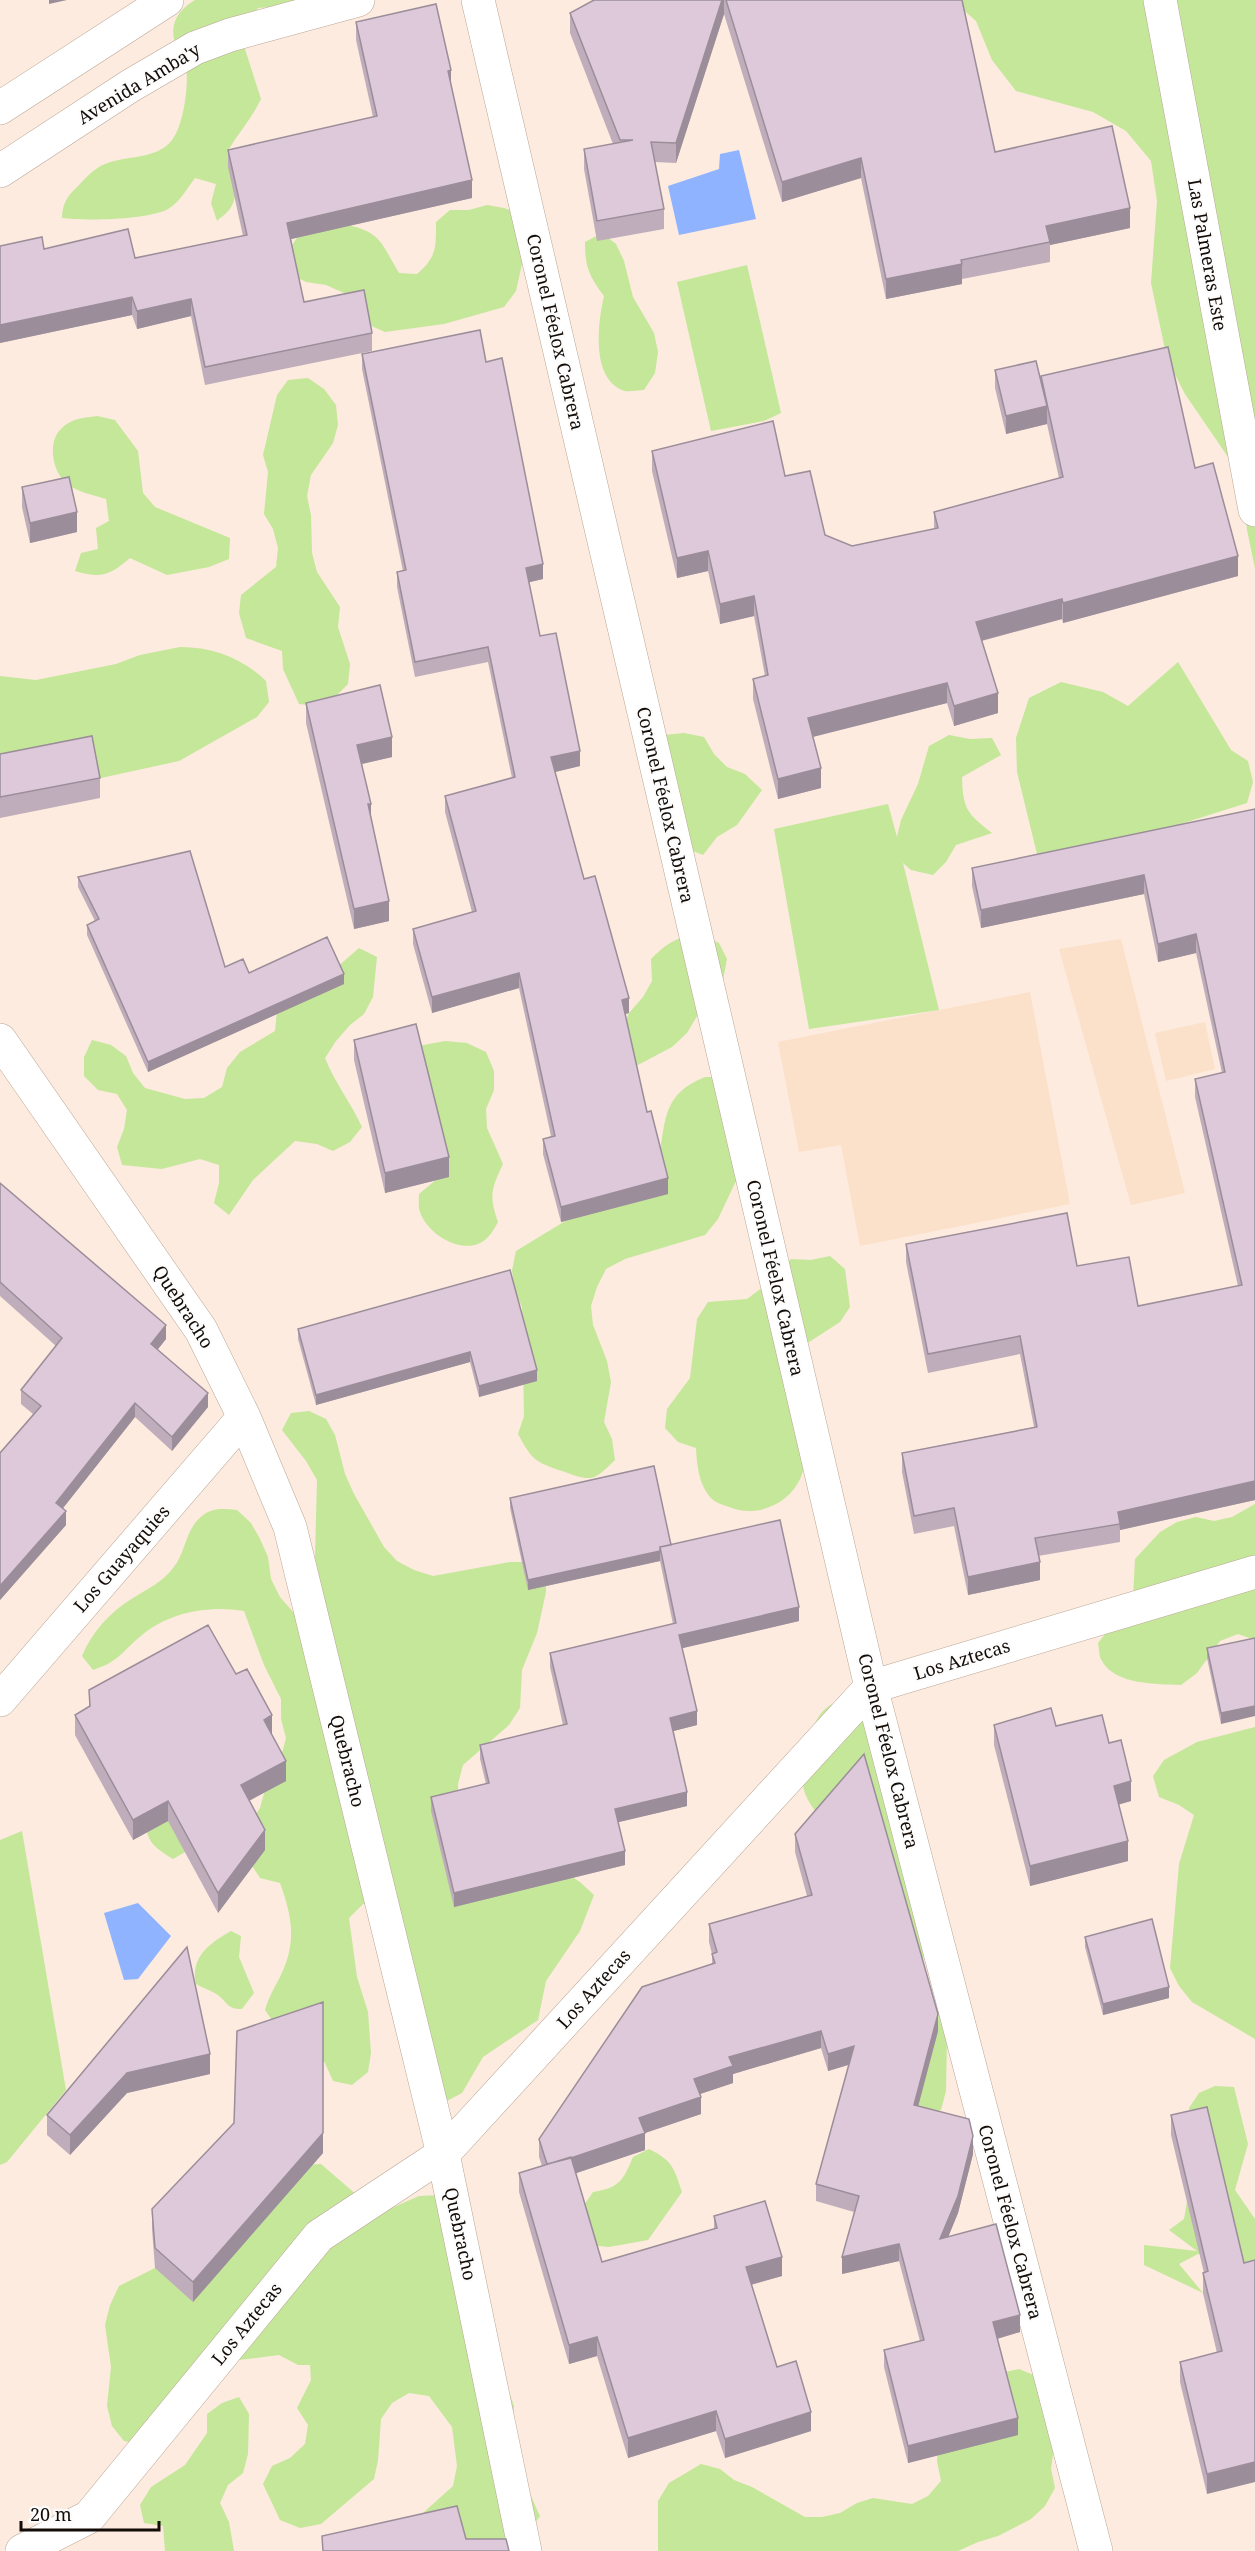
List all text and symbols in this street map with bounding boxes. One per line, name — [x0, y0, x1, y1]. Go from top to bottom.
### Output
street label: Avenida Amba'y — [73, 37, 205, 129]
street label: Las Palmeras Este — [1183, 177, 1233, 333]
street label: Coronel Féelox Cabrera — [522, 231, 590, 432]
street label: Coronel Féelox Cabrera — [632, 704, 700, 905]
street label: Coronel Féelox Cabrera — [742, 1177, 810, 1378]
street label: Quebracho — [148, 1260, 220, 1353]
street label: Los Guayaquies — [68, 1500, 175, 1617]
street label: Los Aztecas — [911, 1633, 1013, 1685]
street label: Coronel Féelox Cabrera — [853, 1651, 925, 1851]
street label: Quebracho — [325, 1712, 371, 1809]
street label: Los Aztecas — [551, 1943, 635, 2033]
street label: Coronel Féelox Cabrera — [973, 2122, 1049, 2322]
street label: Quebracho — [439, 2185, 483, 2282]
street label: Los Aztecas — [206, 2277, 287, 2370]
scale bar — [21, 2494, 159, 2532]
text: 20 m — [30, 2502, 72, 2526]

